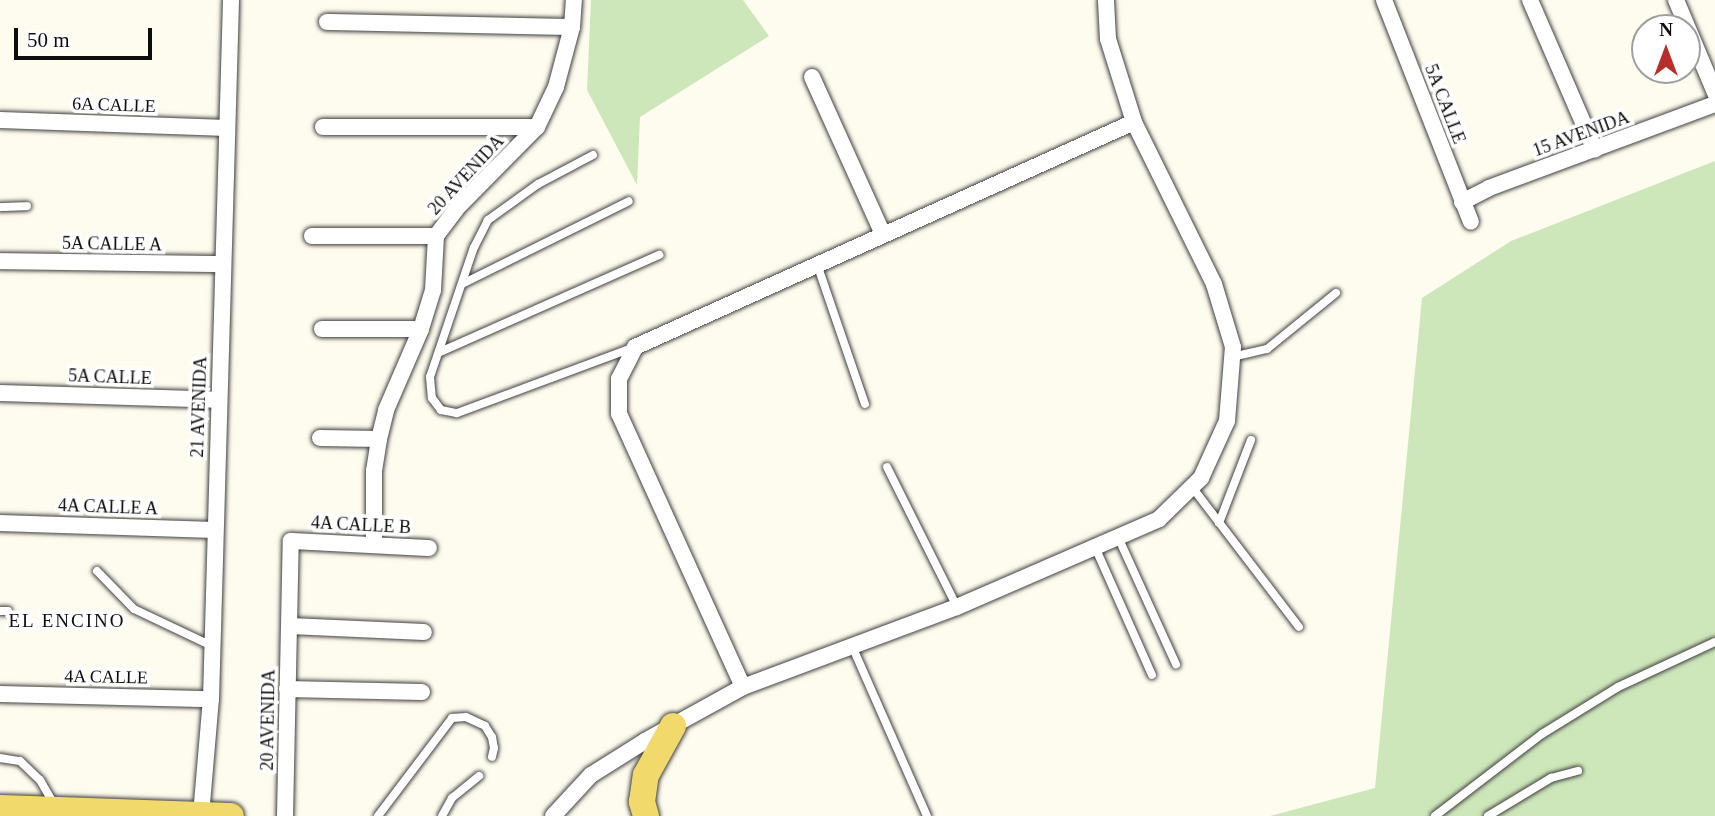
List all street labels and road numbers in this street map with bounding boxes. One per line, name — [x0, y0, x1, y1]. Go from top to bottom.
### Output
street label: 5A CALLE — [1420, 61, 1470, 147]
street label: 6A CALLE — [71, 93, 157, 117]
street label: 15 AVENIDA — [1529, 106, 1633, 162]
street label: 20 AVENIDA — [423, 130, 509, 220]
street label: 5A CALLE A — [61, 232, 163, 256]
street label: 21 AVENIDA — [186, 356, 212, 458]
street label: 5A CALLE — [67, 365, 153, 389]
street label: 4A CALLE A — [57, 494, 159, 520]
street label: 4A CALLE B — [310, 512, 412, 538]
street label: 4A CALLE — [64, 665, 148, 689]
street label: 20 AVENIDA — [256, 669, 280, 771]

